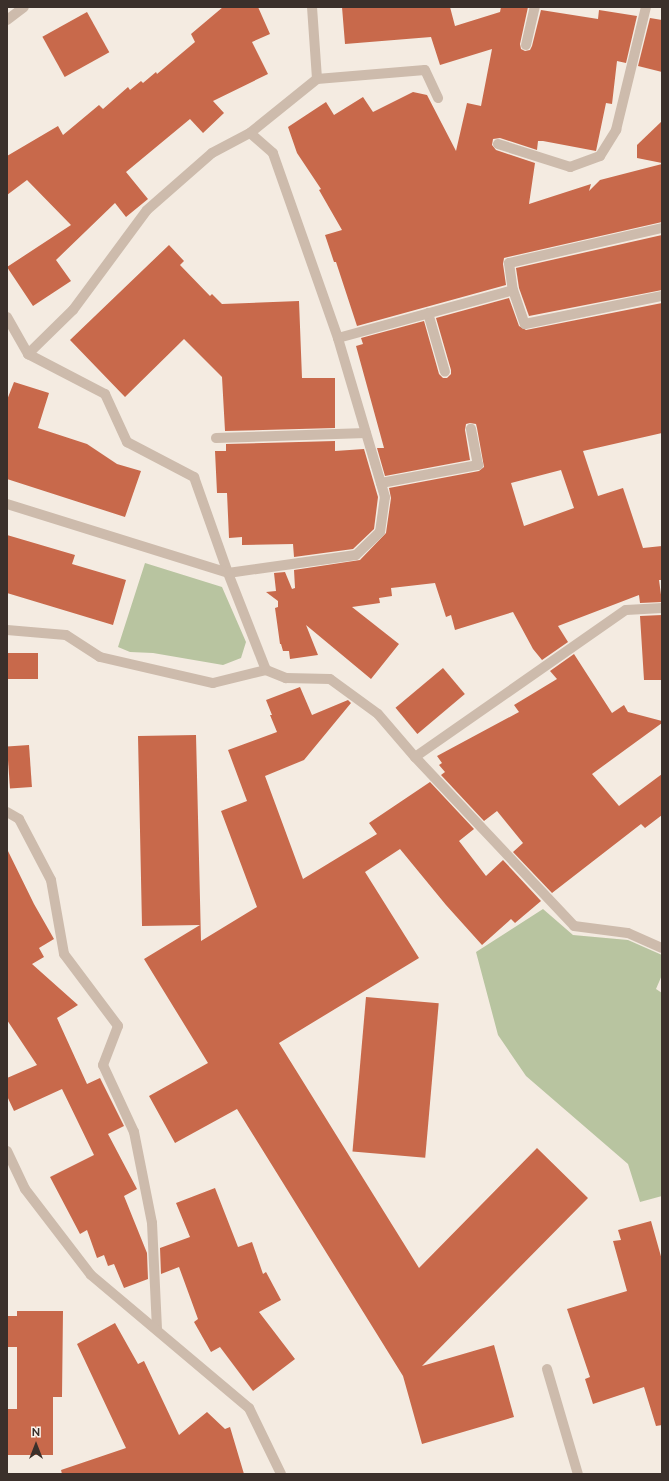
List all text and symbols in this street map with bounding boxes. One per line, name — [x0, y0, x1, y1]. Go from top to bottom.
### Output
north arrow — [16, 1425, 56, 1465]
text: N — [32, 1426, 40, 1439]

